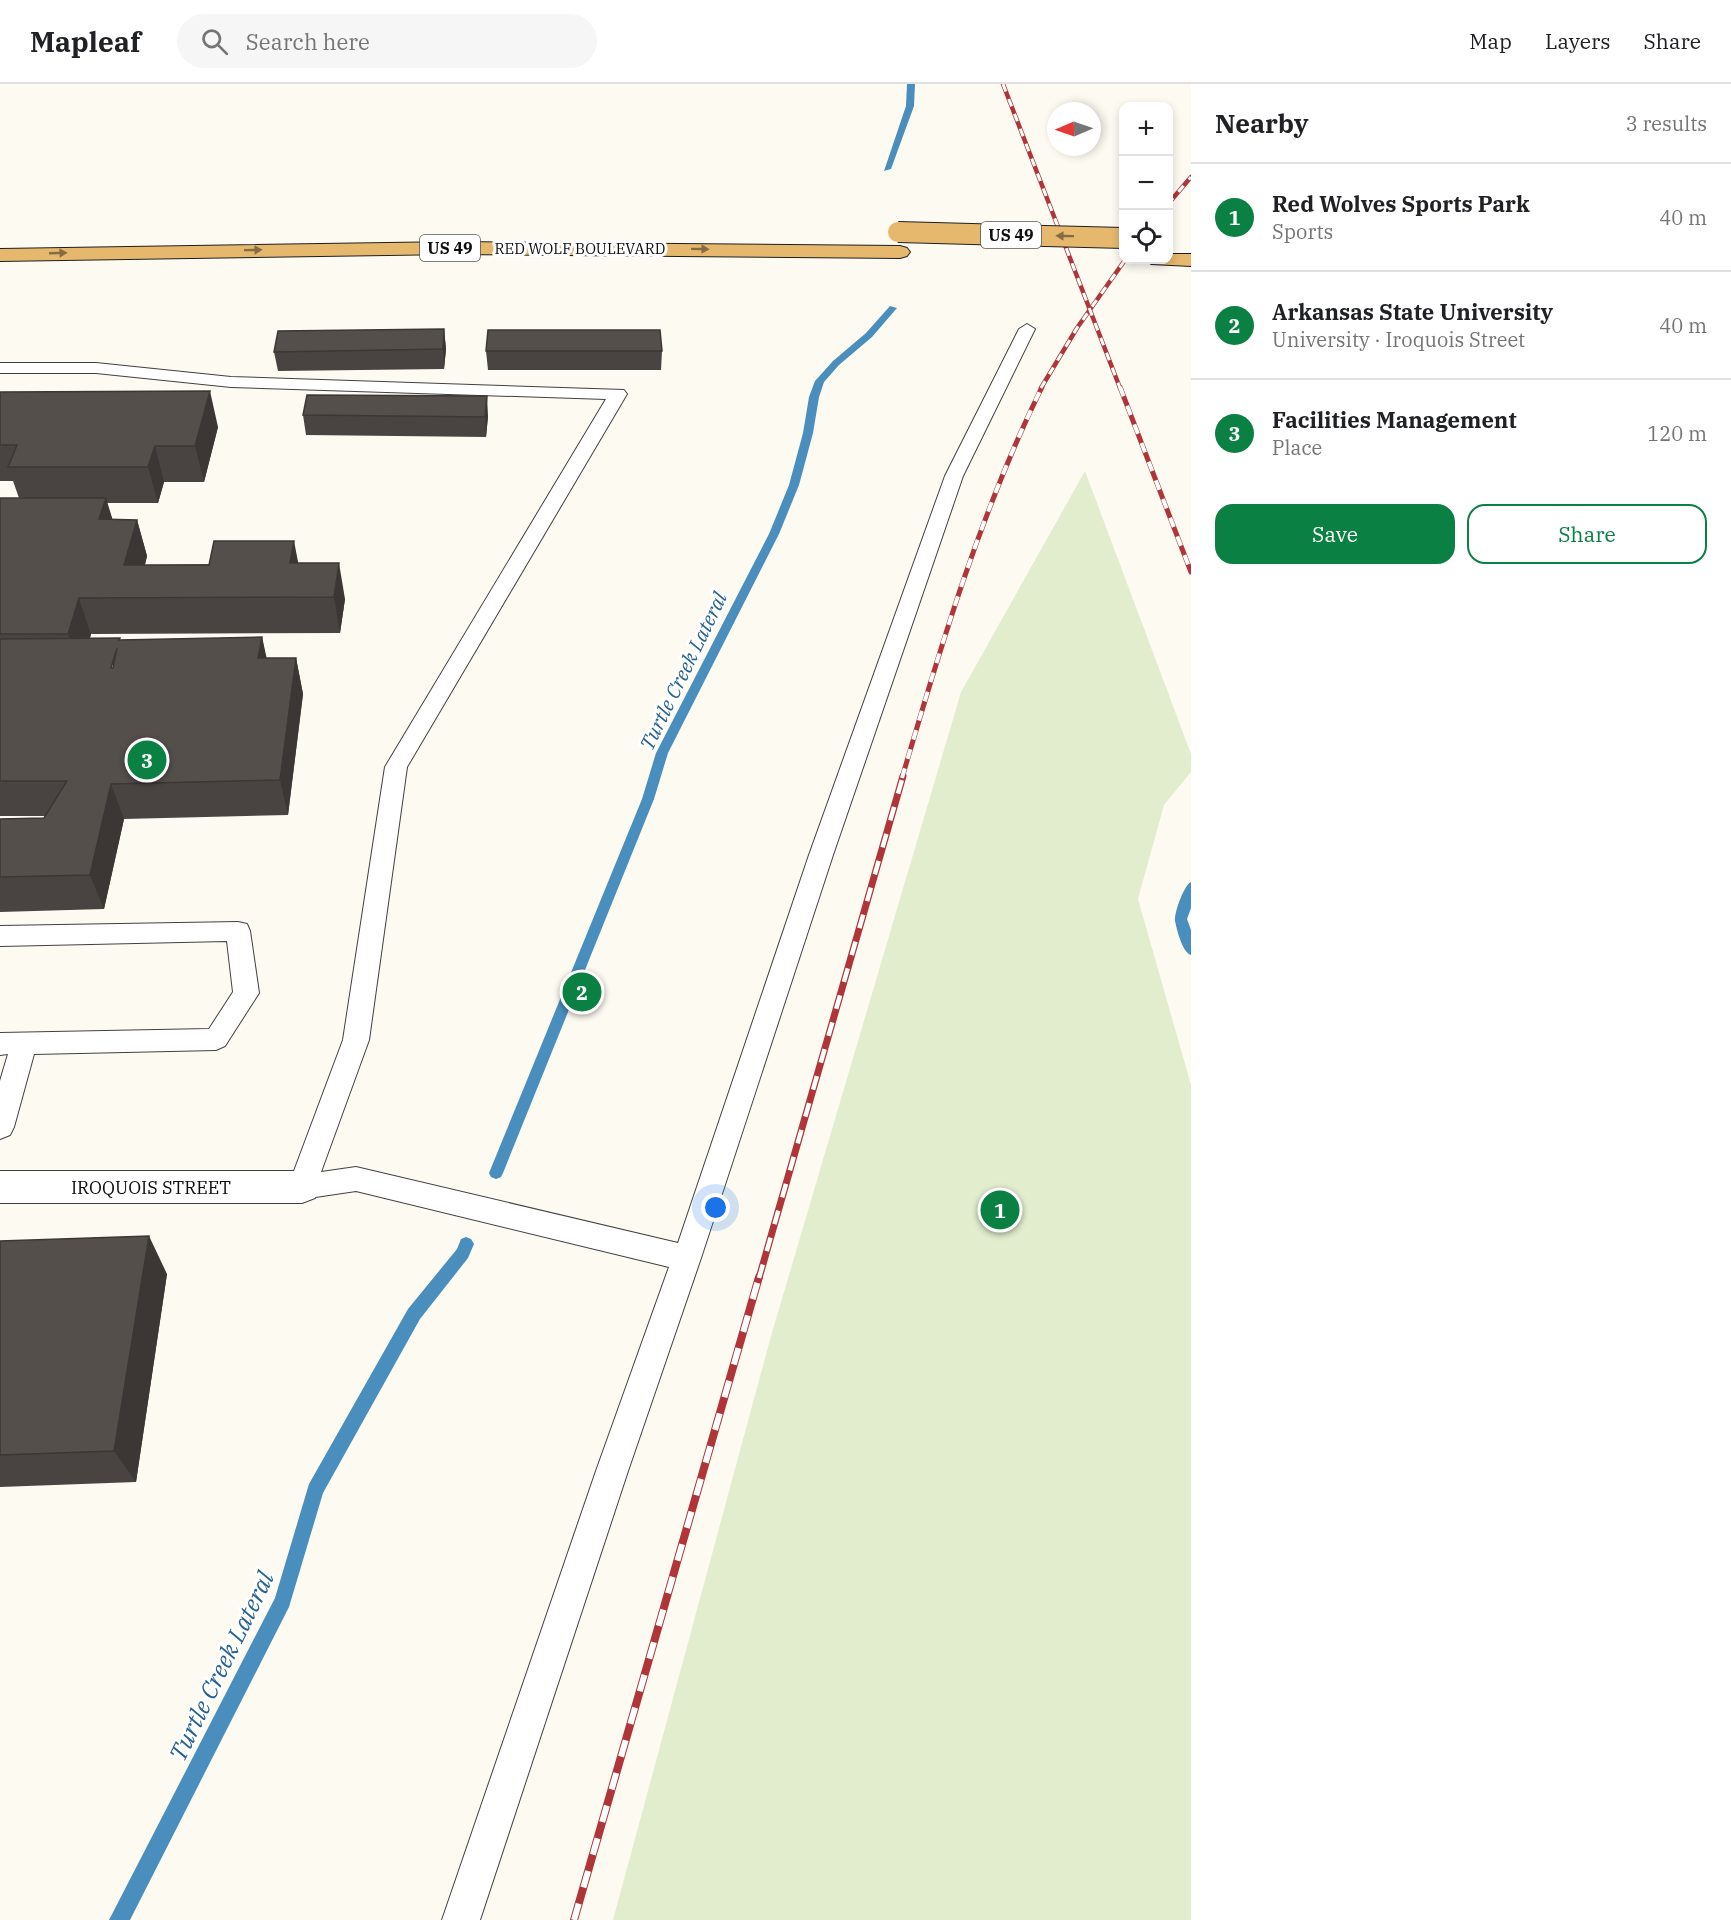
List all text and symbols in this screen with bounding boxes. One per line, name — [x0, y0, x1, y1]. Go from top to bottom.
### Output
search box — [177, 14, 597, 68]
text: Mapleaf — [30, 23, 141, 60]
icon: search — [198, 25, 231, 58]
text: Search here — [246, 27, 370, 56]
text: Map — [1469, 27, 1512, 55]
text: Layers — [1545, 27, 1611, 55]
text: Share — [1644, 27, 1701, 55]
north arrow — [1047, 102, 1101, 156]
map controls — [1119, 102, 1173, 264]
button: + — [1119, 102, 1173, 156]
text: Nearby — [1215, 106, 1309, 140]
text: 3 results — [1626, 110, 1707, 137]
button: − — [1119, 156, 1173, 210]
text: Red Wolves Sports Park — [1272, 189, 1530, 218]
text: 1 — [1229, 204, 1241, 231]
text: 40 m — [1659, 204, 1707, 231]
button: locate — [1119, 210, 1173, 264]
text: Sports — [1272, 218, 1333, 245]
road number: US 49 — [981, 222, 1041, 248]
one-way arrow — [1056, 232, 1075, 241]
road number: US 49 — [420, 235, 480, 261]
street label: RED WOLF BOULEVARD — [495, 239, 665, 258]
one-way arrow — [691, 244, 710, 254]
one-way arrow — [244, 245, 263, 255]
one-way arrow — [49, 248, 68, 258]
text: Arkansas State University — [1272, 297, 1553, 326]
text: 2 — [1229, 312, 1241, 339]
text: 40 m — [1659, 312, 1707, 339]
text: University · Iroquois Street — [1272, 326, 1525, 353]
text: Facilities Management — [1272, 405, 1517, 434]
text: 3 — [1229, 420, 1241, 447]
text: 120 m — [1647, 420, 1707, 447]
text: Place — [1272, 434, 1322, 461]
button: Save — [1215, 504, 1455, 564]
button: Share — [1467, 504, 1707, 564]
water label: Turtle Creek Lateral — [633, 587, 733, 754]
pin: 3 — [128, 738, 166, 782]
pin: 2 — [562, 970, 602, 1014]
street label: IROQUOIS STREET — [71, 1176, 231, 1199]
pin: 1 — [980, 1188, 1020, 1232]
your location — [701, 1193, 730, 1222]
water label: Turtle Creek Lateral — [161, 1565, 281, 1766]

